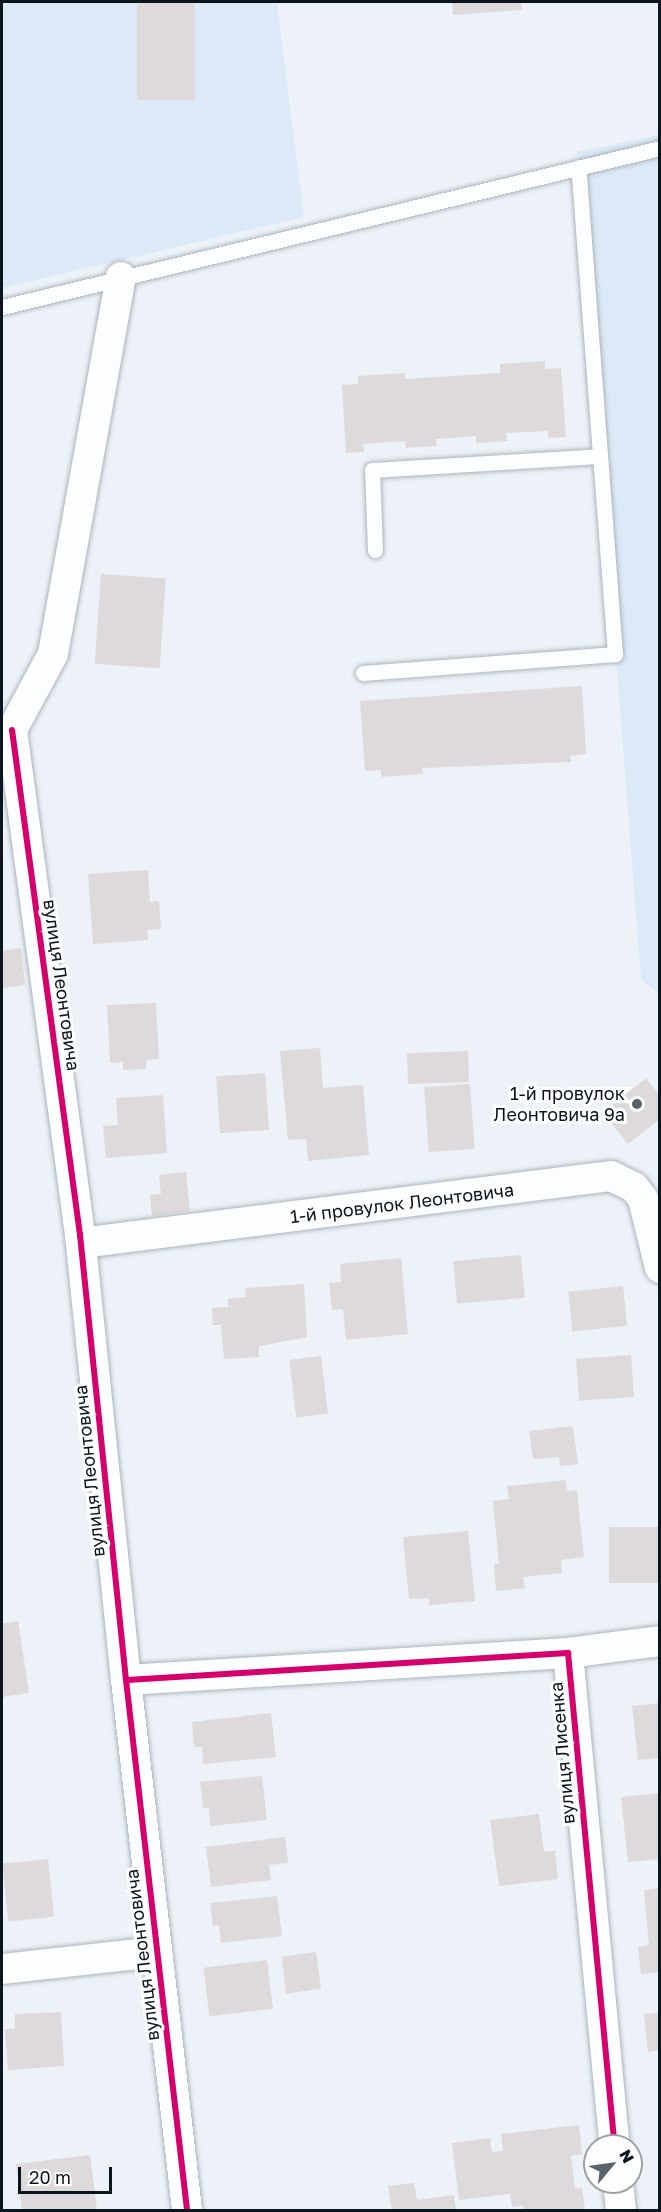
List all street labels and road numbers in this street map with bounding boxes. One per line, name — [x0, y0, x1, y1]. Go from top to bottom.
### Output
street label: вулиця Леонтовича — [39, 898, 85, 1072]
street label: 1-й провулок Леонтовича — [289, 1179, 515, 1227]
street label: вулиця Леонтовича — [69, 1384, 109, 1558]
street label: вулиця Лисенка — [545, 1681, 579, 1825]
street label: вулиця Леонтовича — [121, 1868, 163, 2042]

